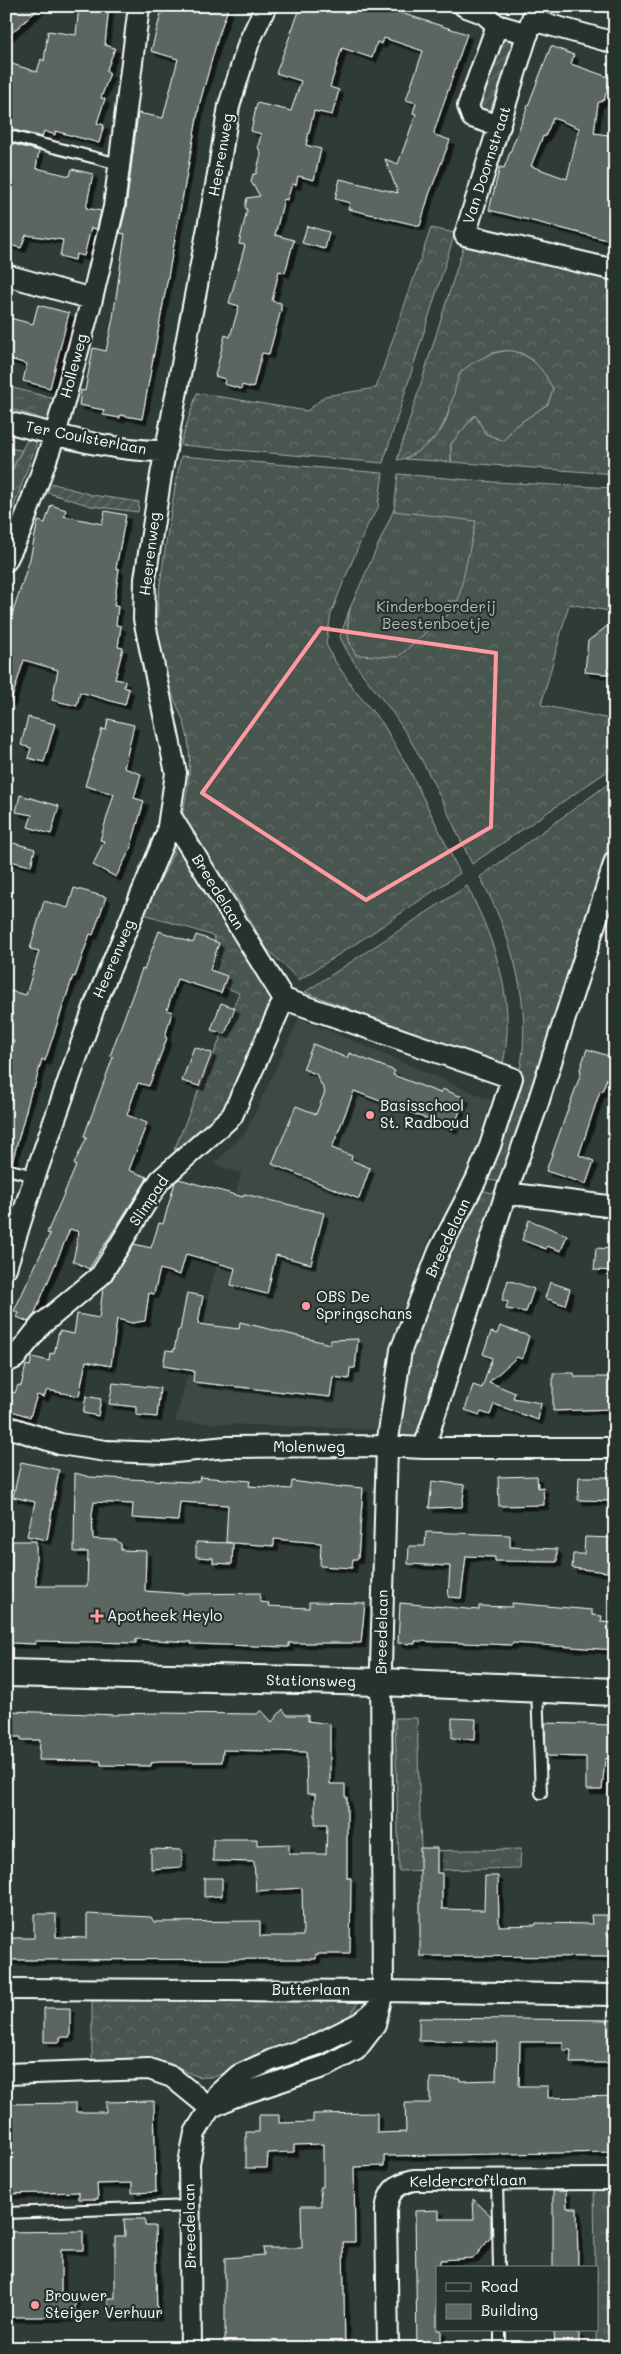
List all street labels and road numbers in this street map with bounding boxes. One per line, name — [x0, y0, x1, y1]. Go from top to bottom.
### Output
street label: Van Doornstraat — [458, 103, 515, 226]
street label: Heerenweg — [203, 111, 237, 198]
street label: Holleweg — [55, 331, 91, 400]
street label: Ter Coulsterlaan — [24, 415, 148, 459]
street label: Heerenweg — [134, 511, 164, 597]
street label: Breedelaan — [188, 850, 250, 933]
street label: Heerenweg — [87, 916, 139, 1001]
street label: Slimpad — [124, 1171, 172, 1230]
street label: Breedelaan — [420, 1195, 474, 1280]
street label: Molenweg — [273, 1436, 345, 1456]
street label: Breedelaan — [370, 1589, 392, 1675]
street label: Stationsweg — [266, 1669, 356, 1691]
street label: Butterlaan — [272, 1979, 350, 1999]
street label: Keldercroftlaan — [409, 2169, 527, 2191]
street label: Breedelaan — [178, 2183, 200, 2269]

